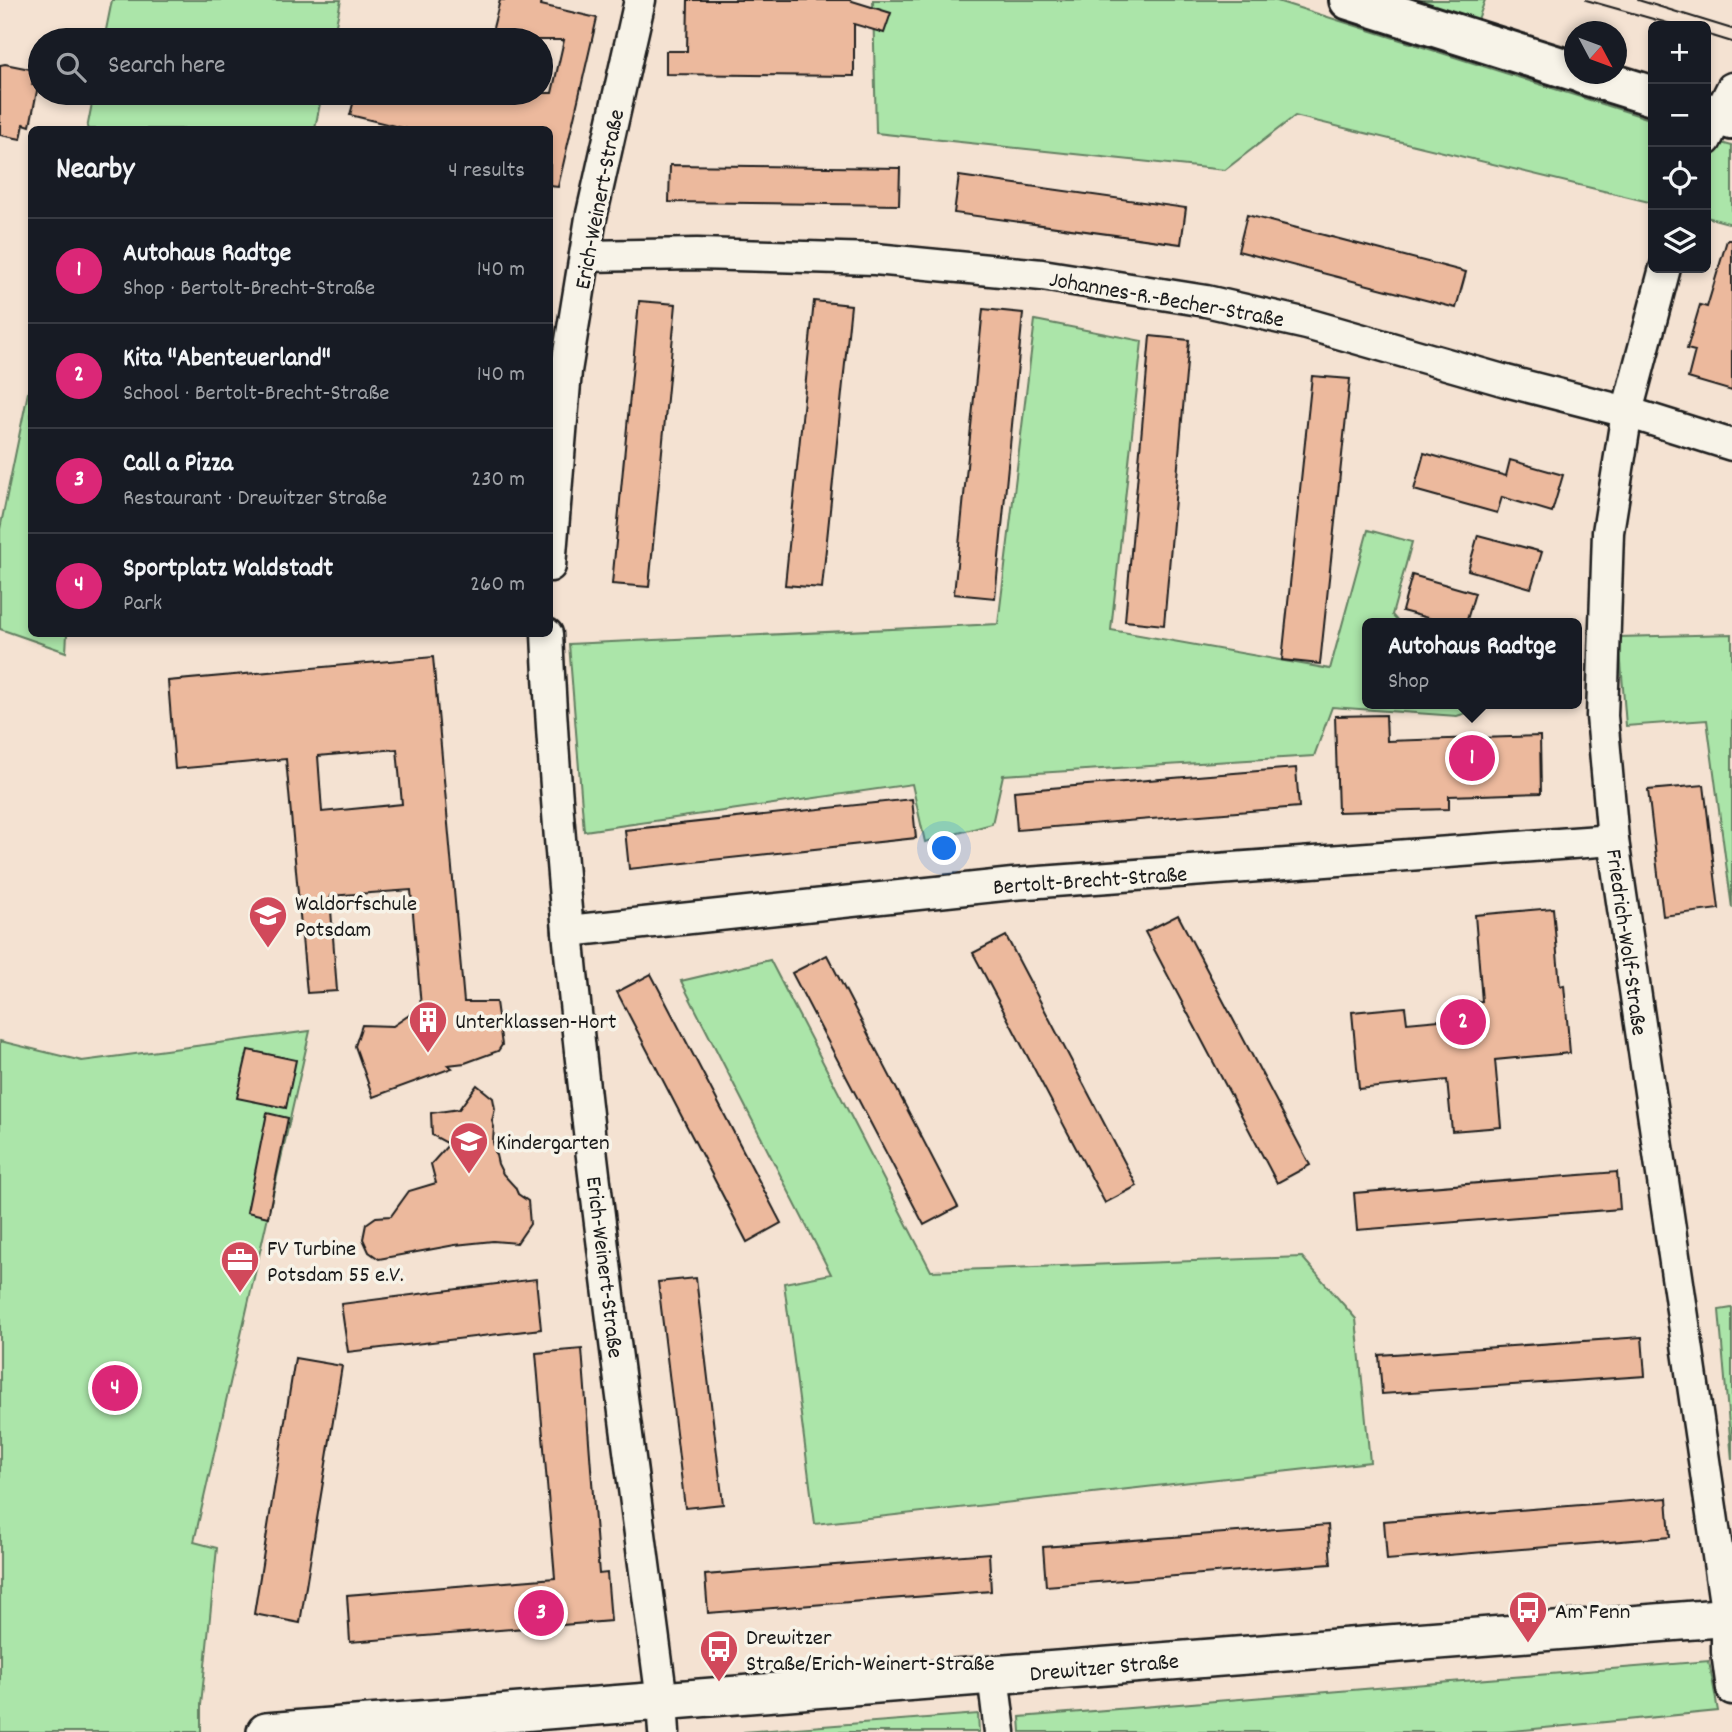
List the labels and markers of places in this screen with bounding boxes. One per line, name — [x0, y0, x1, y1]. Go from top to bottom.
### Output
pin: 1 — [1449, 732, 1495, 784]
place label: Waldorfschule Potsdam — [295, 889, 417, 948]
school or university icon: Waldorfschule Potsdam — [247, 894, 289, 949]
pin: 2 — [1440, 996, 1486, 1048]
building icon: Unterklassen-Hort — [407, 999, 449, 1054]
place label: Unterklassen-Hort — [455, 1007, 617, 1040]
school or university icon: Kindergarten — [448, 1120, 490, 1175]
place label: Kindergarten — [496, 1128, 610, 1161]
place label: FV Turbine Potsdam 55 e.V. — [267, 1234, 404, 1293]
office icon: FV Turbine Potsdam 55 e.V. — [219, 1239, 261, 1294]
pin: 4 — [92, 1362, 138, 1414]
pin: 3 — [518, 1587, 564, 1639]
bus stop icon: Am Fenn — [1507, 1589, 1549, 1644]
place label: Am Fenn — [1555, 1597, 1630, 1630]
place label: Drewitzer Straße/Erich-Weinert-Straße — [746, 1623, 995, 1682]
bus stop icon: Drewitzer Straße/Erich-Weinert-Straße — [698, 1628, 740, 1683]

